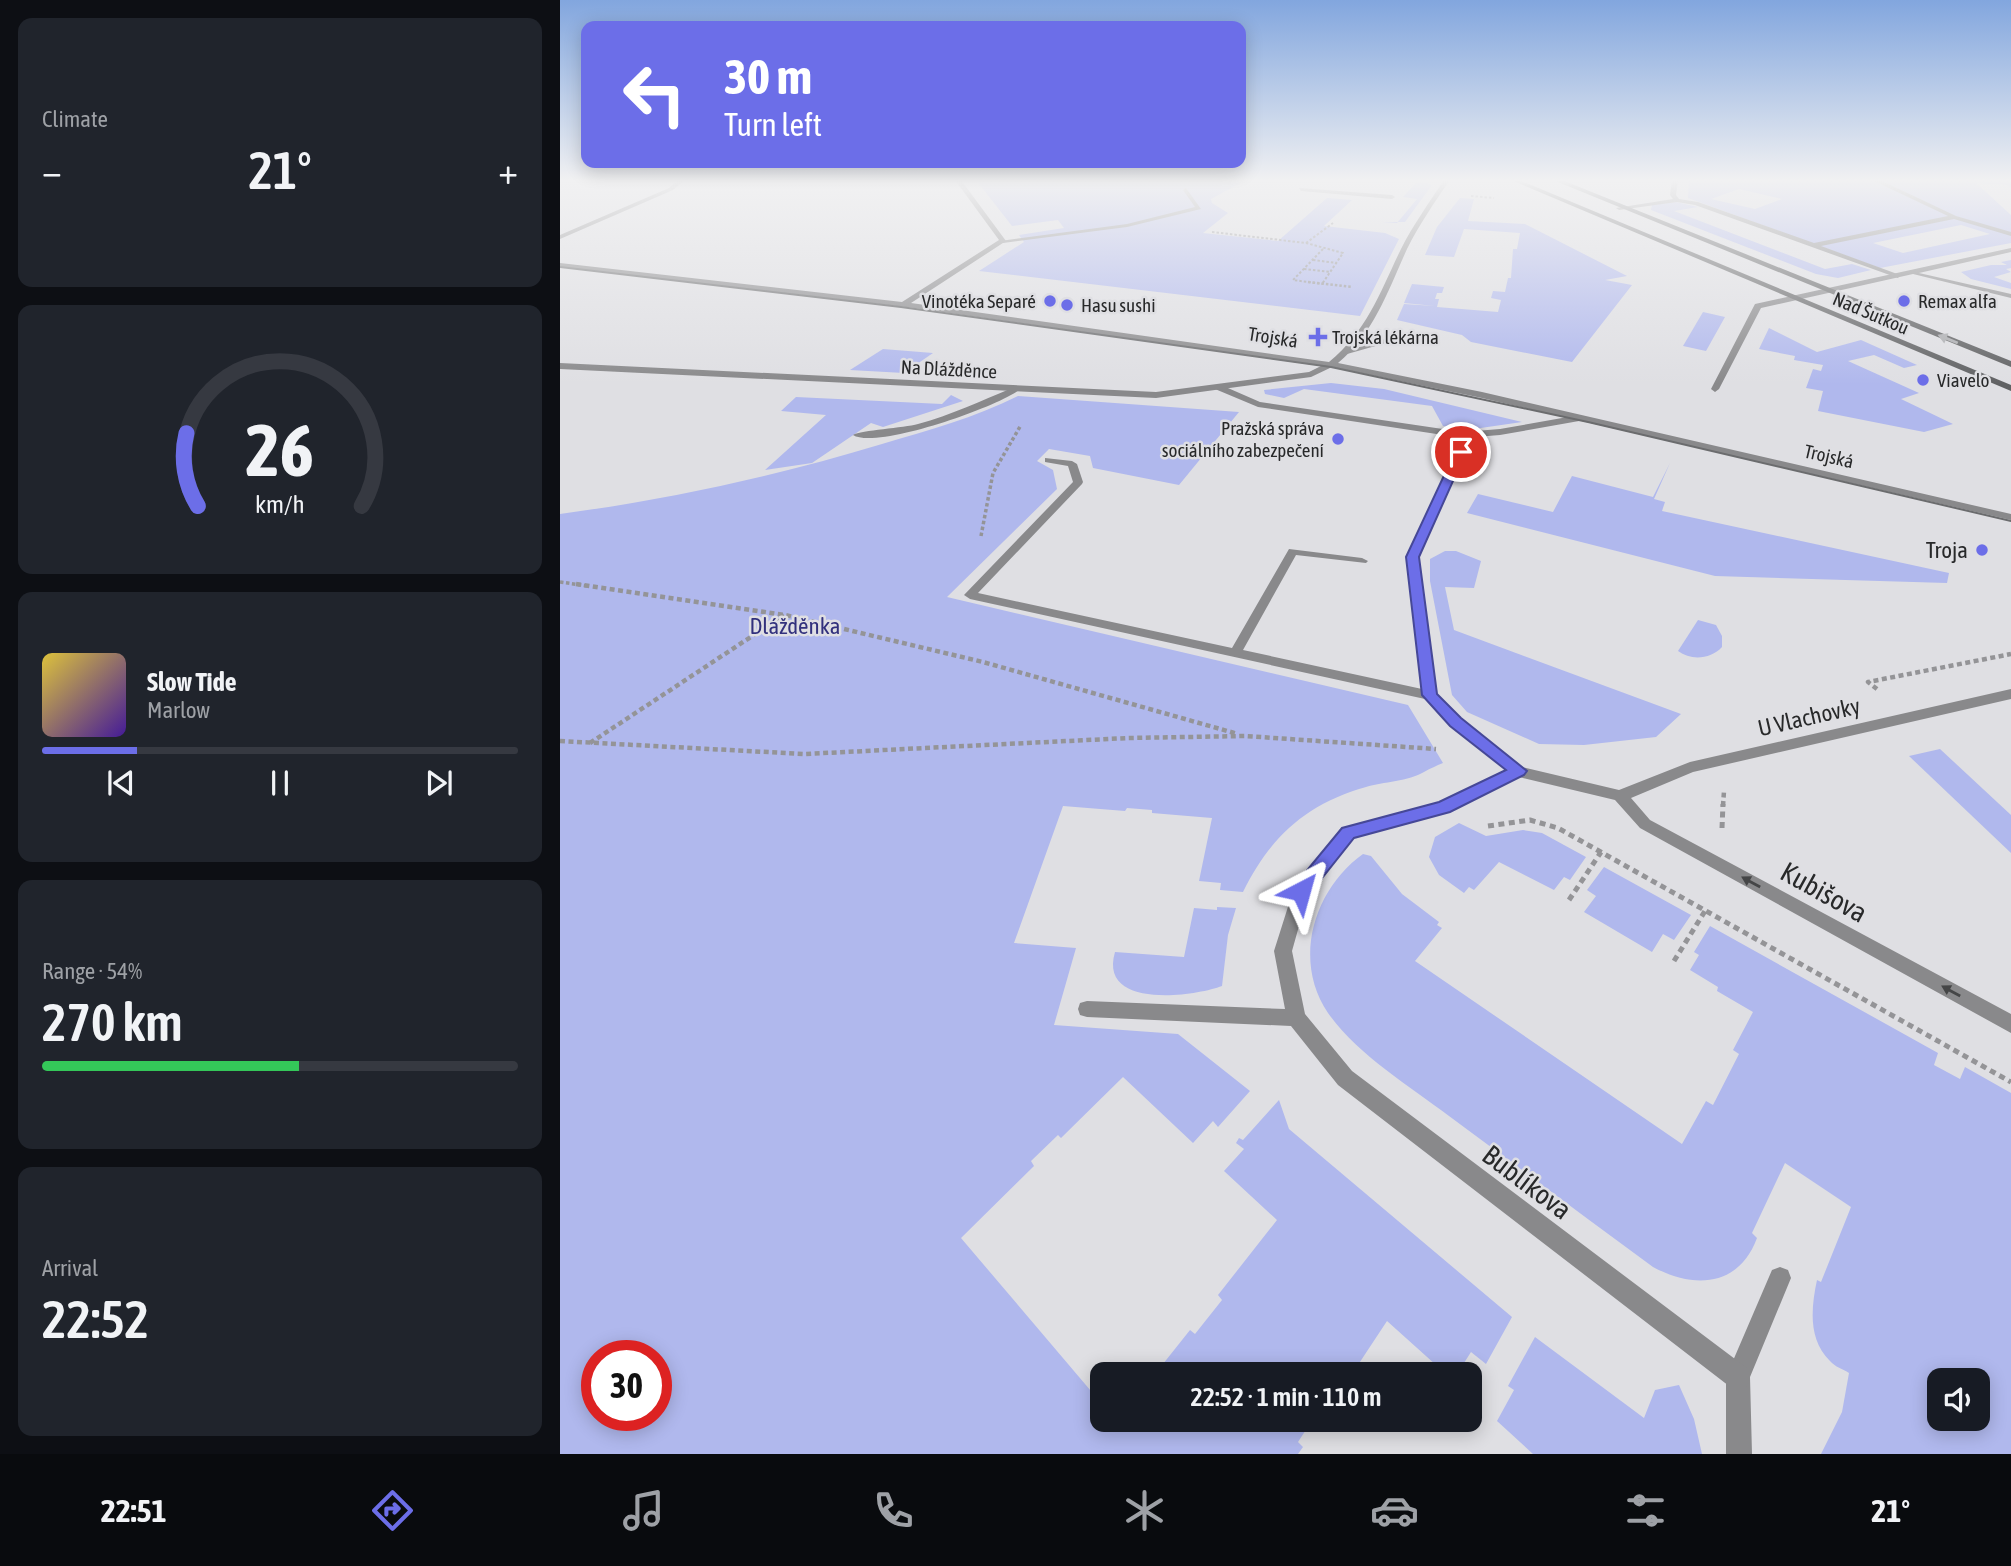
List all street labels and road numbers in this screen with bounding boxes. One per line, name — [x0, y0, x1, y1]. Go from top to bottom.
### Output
street label: Nad Šutkou — [1830, 287, 1912, 339]
street label: Trojská — [1247, 322, 1299, 352]
street label: Na Dlážděnce — [900, 355, 998, 383]
street label: Trojská — [1802, 440, 1856, 472]
street label: U Vlachovky — [1755, 693, 1863, 741]
street label: Kubišova — [1775, 855, 1873, 929]
street label: Bublíkova — [1476, 1138, 1578, 1226]

